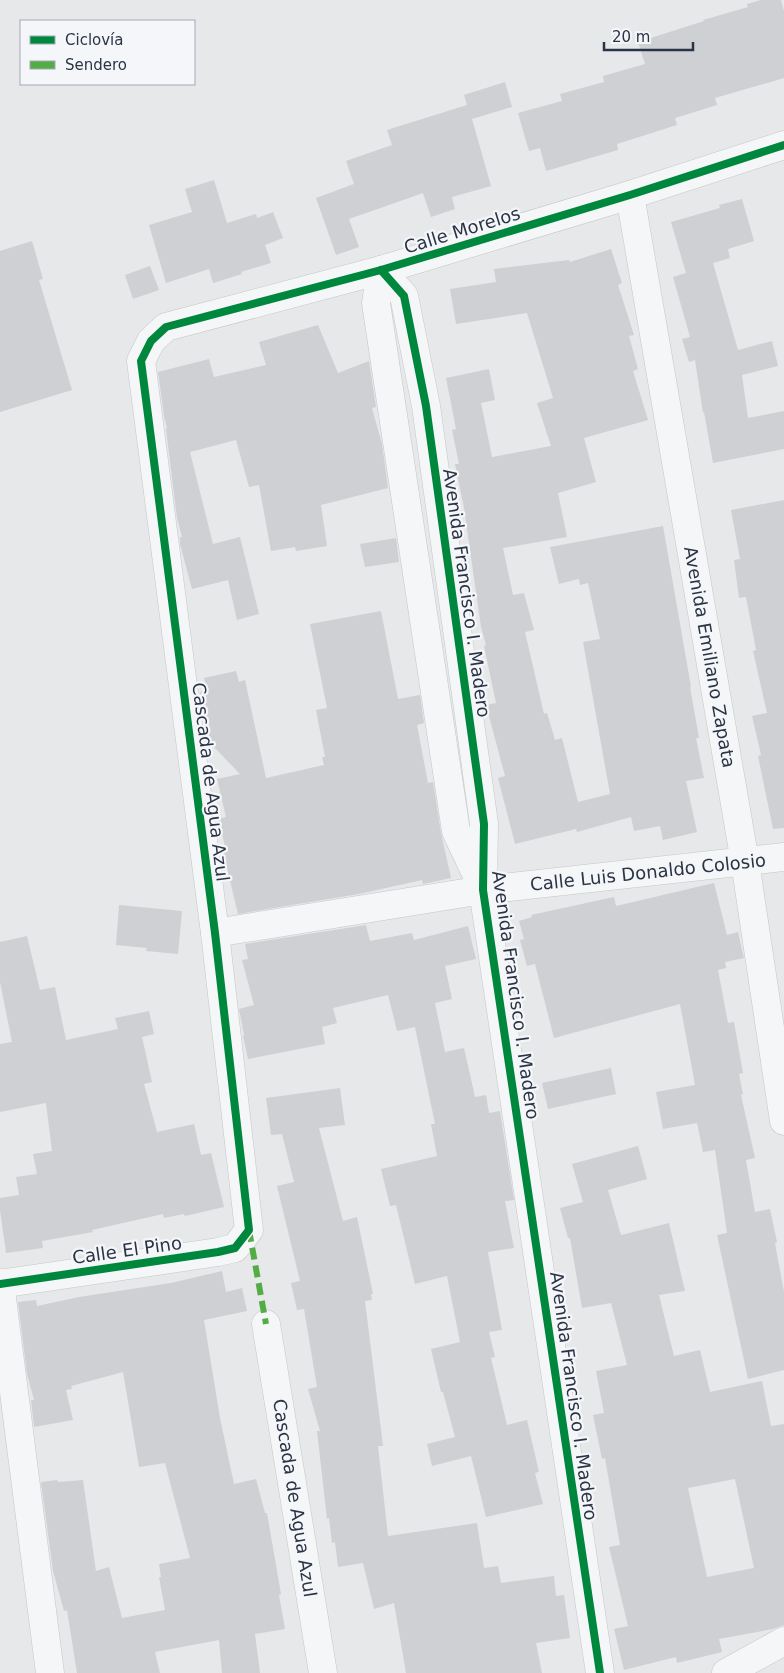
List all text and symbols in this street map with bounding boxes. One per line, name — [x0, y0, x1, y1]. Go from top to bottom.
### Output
legend — [20, 20, 195, 85]
scale bar — [604, 20, 693, 52]
text: 20 m — [612, 28, 650, 46]
text: Ciclovía — [65, 31, 123, 49]
text: Sendero — [65, 56, 127, 74]
street label: Calle Morelos — [401, 202, 523, 258]
street label: Avenida Francisco I. Madero — [439, 467, 495, 719]
street label: Avenida Emiliano Zapata — [680, 545, 740, 769]
street label: Cascada de Agua Azul — [188, 681, 234, 883]
street label: Calle Luis Donaldo Colosio — [529, 849, 767, 895]
street label: Avenida Francisco I. Madero — [488, 869, 544, 1121]
street label: Calle El Pino — [71, 1232, 183, 1268]
street label: Avenida Francisco I. Madero — [546, 1270, 602, 1522]
street label: Cascada de Agua Azul — [269, 1397, 321, 1599]

